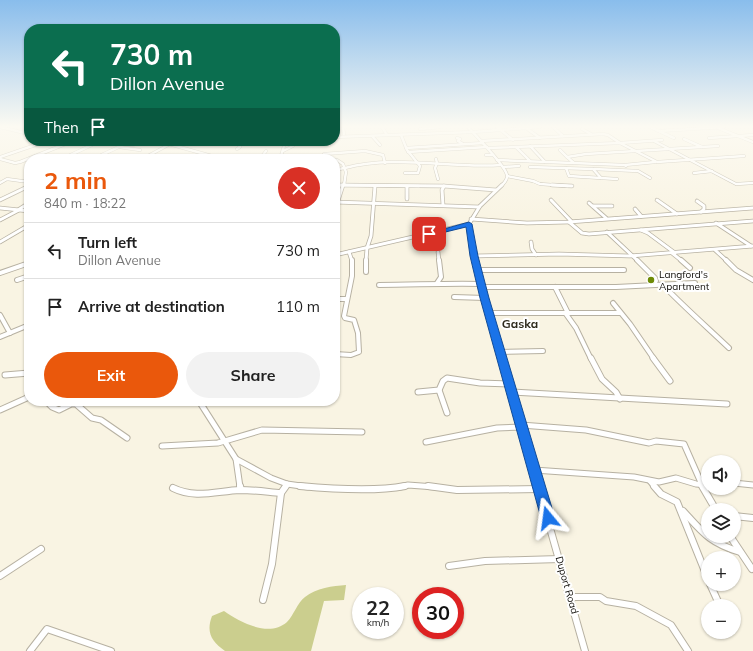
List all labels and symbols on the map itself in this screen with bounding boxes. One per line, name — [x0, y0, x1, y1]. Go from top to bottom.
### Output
pin — [412, 217, 446, 251]
place label: Langford's Apartment — [659, 268, 710, 293]
marker: Langford's Apartment — [646, 275, 656, 285]
district label: Gaska — [502, 316, 538, 331]
position arrow — [527, 497, 569, 539]
street label: Duport Road — [553, 555, 581, 615]
speed limit sign: 30 — [412, 587, 464, 639]

